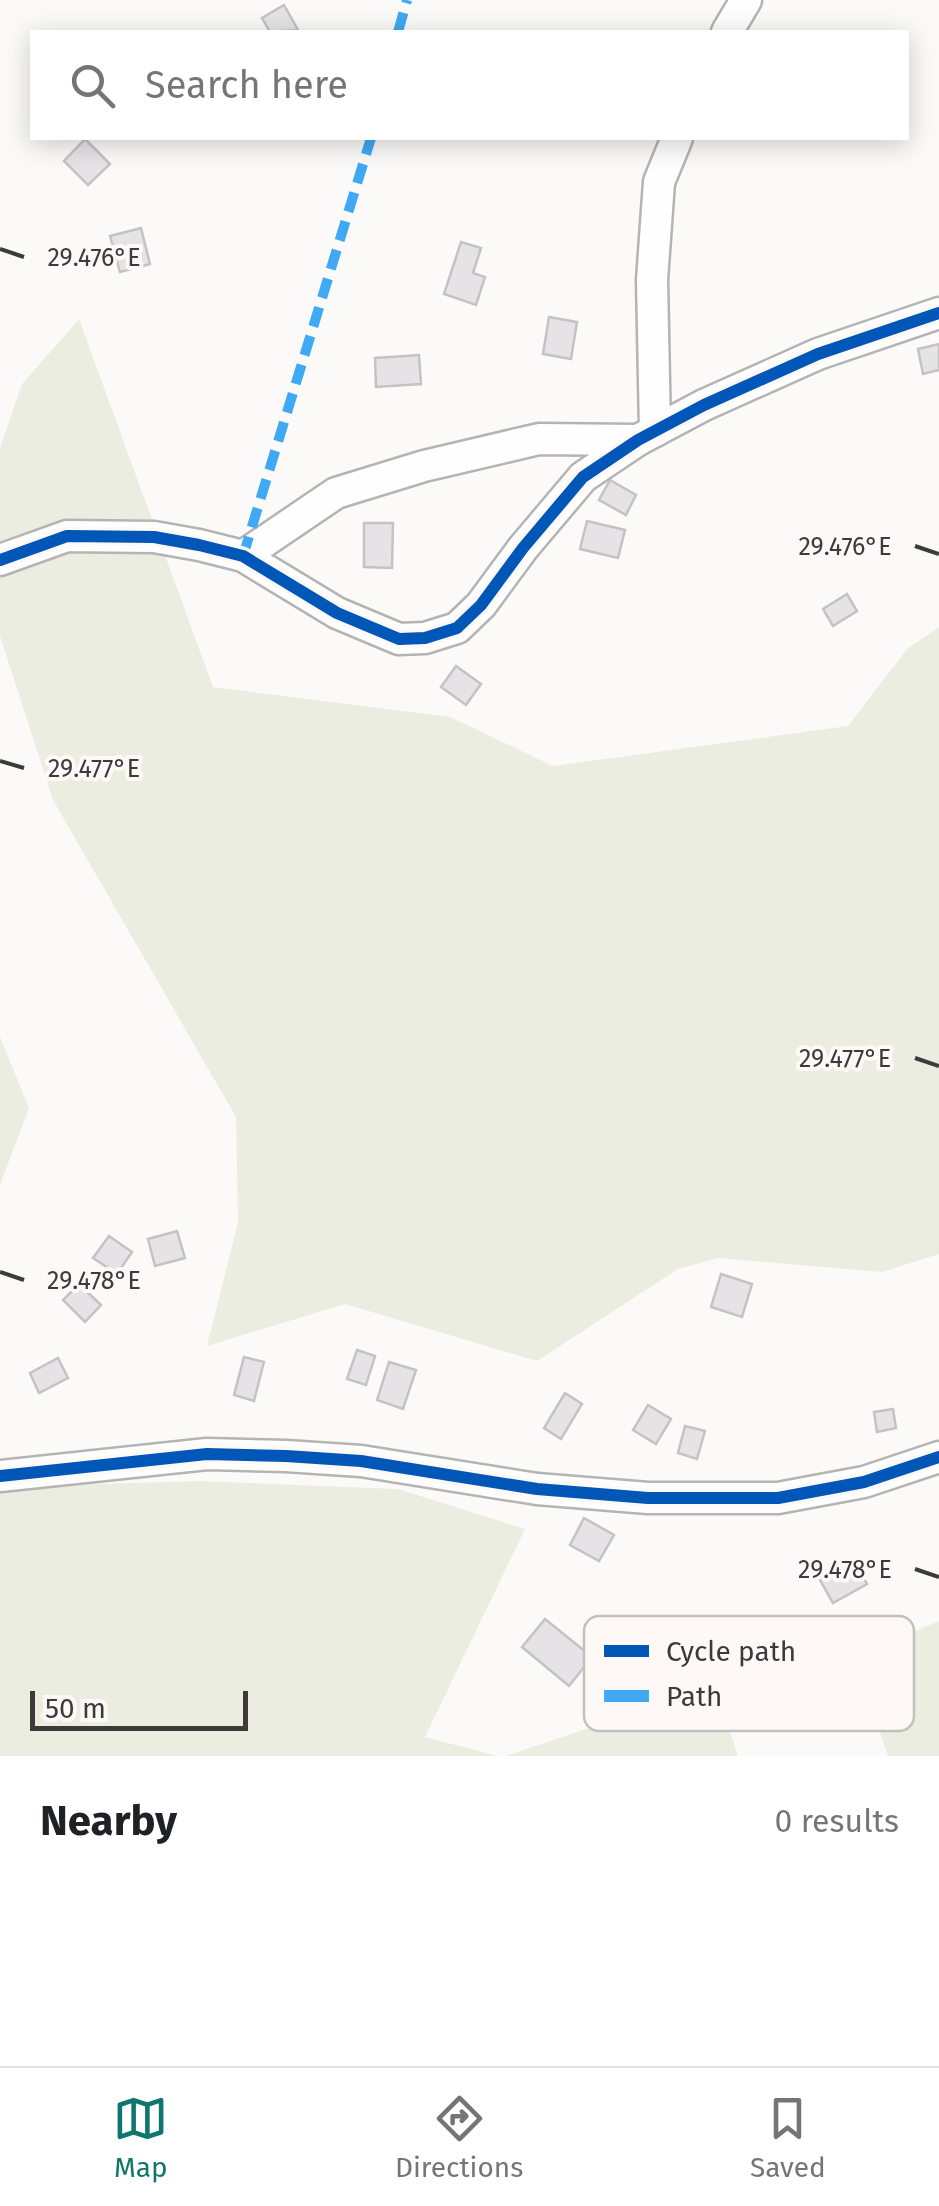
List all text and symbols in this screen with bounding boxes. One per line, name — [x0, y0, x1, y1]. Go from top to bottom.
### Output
search box — [30, 30, 909, 140]
icon: search — [65, 58, 120, 113]
text: Search here — [145, 62, 348, 108]
text: 29.476°E — [47, 243, 141, 273]
text: 29.476°E — [798, 532, 892, 562]
text: 29.477°E — [48, 754, 140, 784]
text: 29.477°E — [799, 1044, 891, 1074]
text: 29.478°E — [47, 1266, 141, 1296]
text: 29.478°E — [798, 1555, 892, 1585]
legend — [584, 1616, 914, 1731]
text: Cycle path — [666, 1635, 796, 1668]
text: Path — [666, 1680, 722, 1713]
scale bar — [30, 1686, 248, 1730]
text: 50 m — [45, 1692, 106, 1725]
text: Nearby — [40, 1796, 177, 1846]
text: 0 results — [774, 1802, 899, 1840]
tab: Map — [113, 2091, 168, 2184]
tab: Directions — [395, 2091, 523, 2184]
tab: Saved — [750, 2091, 826, 2184]

